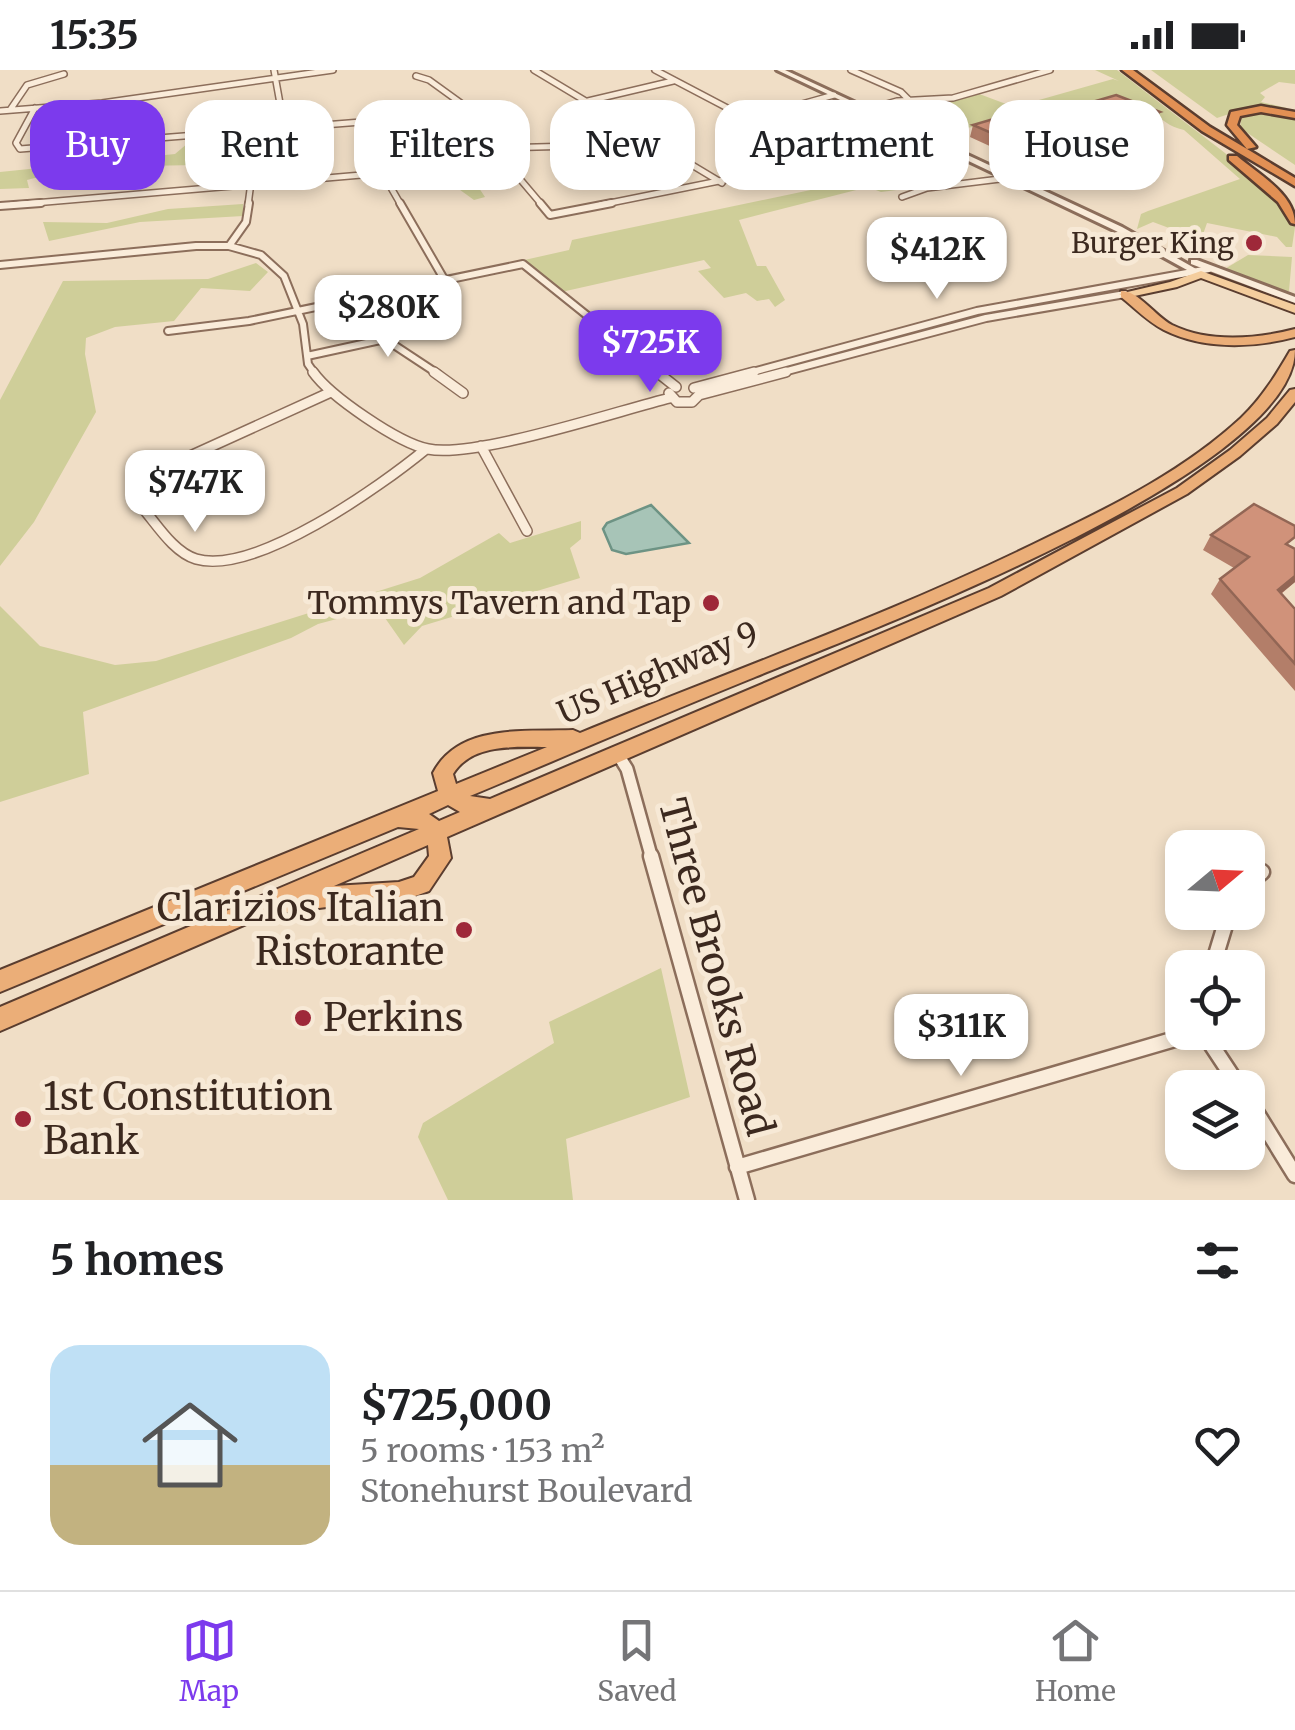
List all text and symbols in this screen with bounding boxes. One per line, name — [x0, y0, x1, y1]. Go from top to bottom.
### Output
text: 15:35 — [50, 12, 139, 59]
chip: Buy — [30, 100, 165, 190]
chip: Rent — [185, 100, 334, 190]
chip: Filters — [354, 100, 530, 190]
chip: New — [550, 100, 695, 190]
chip: Apartment — [715, 100, 969, 190]
chip: House — [989, 100, 1164, 190]
pin: $412K — [867, 217, 1007, 302]
place label: Burger King — [1071, 225, 1234, 261]
text: $412K — [889, 229, 985, 269]
marker: Burger King — [1243, 232, 1265, 254]
pin: $280K — [318, 275, 458, 360]
text: $280K — [337, 287, 439, 327]
pin: $725K — [580, 310, 720, 395]
text: $725K — [601, 322, 699, 362]
pin: $747K — [125, 450, 265, 535]
text: $747K — [147, 462, 243, 502]
place label: Tommys Tavern and Tap — [307, 583, 691, 623]
marker: Tommys Tavern and Tap — [700, 592, 722, 614]
street label: US Highway 9 — [552, 613, 764, 733]
street label: Three Brooks Road — [649, 793, 784, 1141]
north arrow — [1165, 830, 1265, 930]
map controls — [1165, 830, 1265, 1170]
place label: Clarizios Italian Ristorante — [157, 884, 444, 975]
marker: Clarizios Italian Ristorante — [453, 919, 475, 941]
button: locate — [1165, 950, 1265, 1050]
place label: Perkins — [323, 994, 463, 1041]
pin: $311K — [891, 994, 1031, 1079]
text: $311K — [916, 1006, 1006, 1046]
marker: Perkins — [292, 1007, 314, 1029]
button: layers — [1165, 1070, 1265, 1170]
place label: 1st Constitution Bank — [43, 1073, 333, 1164]
marker: 1st Constitution Bank — [12, 1108, 34, 1130]
icon: filters — [1190, 1233, 1245, 1288]
text: 5 homes — [50, 1234, 224, 1286]
text: $725,000 — [360, 1379, 552, 1431]
icon: home — [130, 1385, 250, 1505]
icon: heart — [1190, 1418, 1245, 1473]
text: 5 rooms · 153 m² — [360, 1431, 605, 1471]
text: Stonehurst Boulevard — [360, 1471, 692, 1511]
tab: Map — [179, 1613, 239, 1709]
tab: Saved — [597, 1613, 677, 1709]
tab: Home — [1035, 1613, 1116, 1709]

